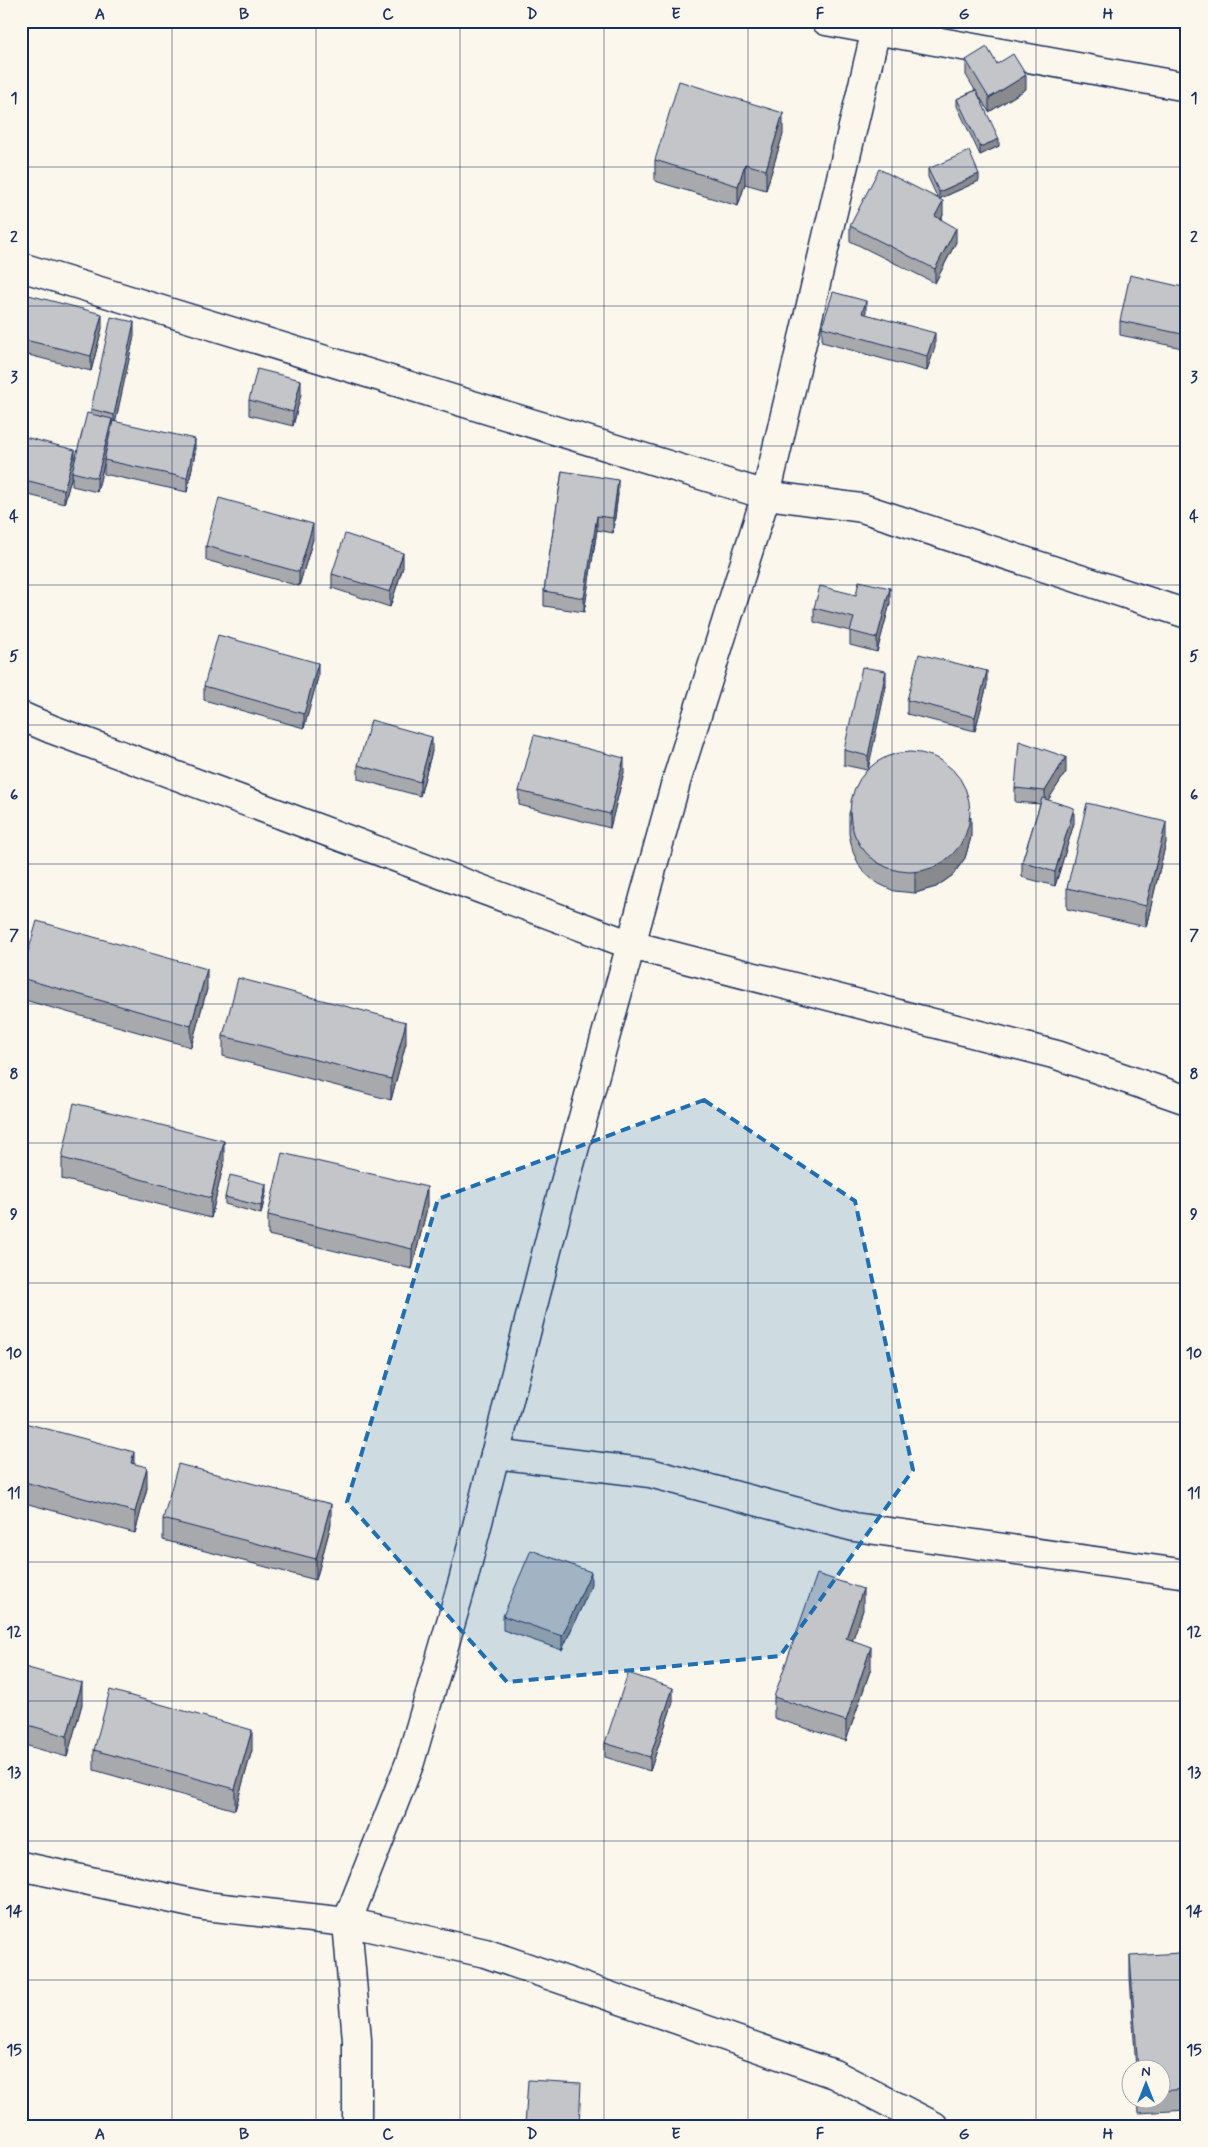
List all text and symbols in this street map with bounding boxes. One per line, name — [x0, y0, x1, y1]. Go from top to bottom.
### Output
text: A — [95, 4, 105, 25]
text: B — [239, 4, 249, 25]
text: C — [382, 4, 394, 25]
text: D — [526, 4, 538, 25]
text: E — [671, 4, 681, 25]
text: F — [816, 4, 825, 25]
text: G — [959, 4, 970, 25]
text: H — [1103, 4, 1114, 25]
text: 1 — [10, 88, 18, 109]
text: 1 — [1190, 88, 1198, 109]
text: 2 — [10, 227, 18, 248]
text: 2 — [1190, 227, 1198, 248]
text: 3 — [10, 367, 18, 388]
text: 3 — [1190, 367, 1198, 388]
text: 4 — [9, 506, 19, 527]
text: 4 — [1189, 506, 1199, 527]
text: 5 — [9, 646, 19, 667]
text: 5 — [1189, 646, 1199, 667]
text: 6 — [10, 785, 18, 806]
text: 6 — [1190, 785, 1198, 806]
text: 7 — [9, 925, 19, 946]
text: 7 — [1189, 925, 1199, 946]
text: 8 — [9, 1064, 19, 1085]
text: 8 — [1189, 1064, 1199, 1085]
text: 9 — [10, 1204, 18, 1225]
text: 9 — [1190, 1204, 1198, 1225]
text: 10 — [6, 1343, 22, 1364]
text: 10 — [1186, 1343, 1202, 1364]
text: 11 — [7, 1483, 21, 1504]
text: 11 — [1187, 1483, 1201, 1504]
text: 12 — [6, 1622, 22, 1643]
text: 12 — [1186, 1622, 1202, 1643]
text: 13 — [7, 1762, 21, 1783]
text: 13 — [1187, 1762, 1201, 1783]
text: 14 — [6, 1901, 23, 1922]
text: 14 — [1186, 1901, 1203, 1922]
text: 15 — [6, 2040, 22, 2061]
text: 15 — [1186, 2040, 1202, 2061]
north arrow — [1120, 2060, 1170, 2110]
text: N — [1141, 2063, 1151, 2081]
text: A — [95, 2124, 105, 2145]
text: B — [239, 2124, 249, 2145]
text: C — [382, 2124, 394, 2145]
text: D — [526, 2124, 538, 2145]
text: E — [671, 2124, 681, 2145]
text: F — [816, 2124, 825, 2145]
text: G — [959, 2124, 970, 2145]
text: H — [1103, 2124, 1114, 2145]

